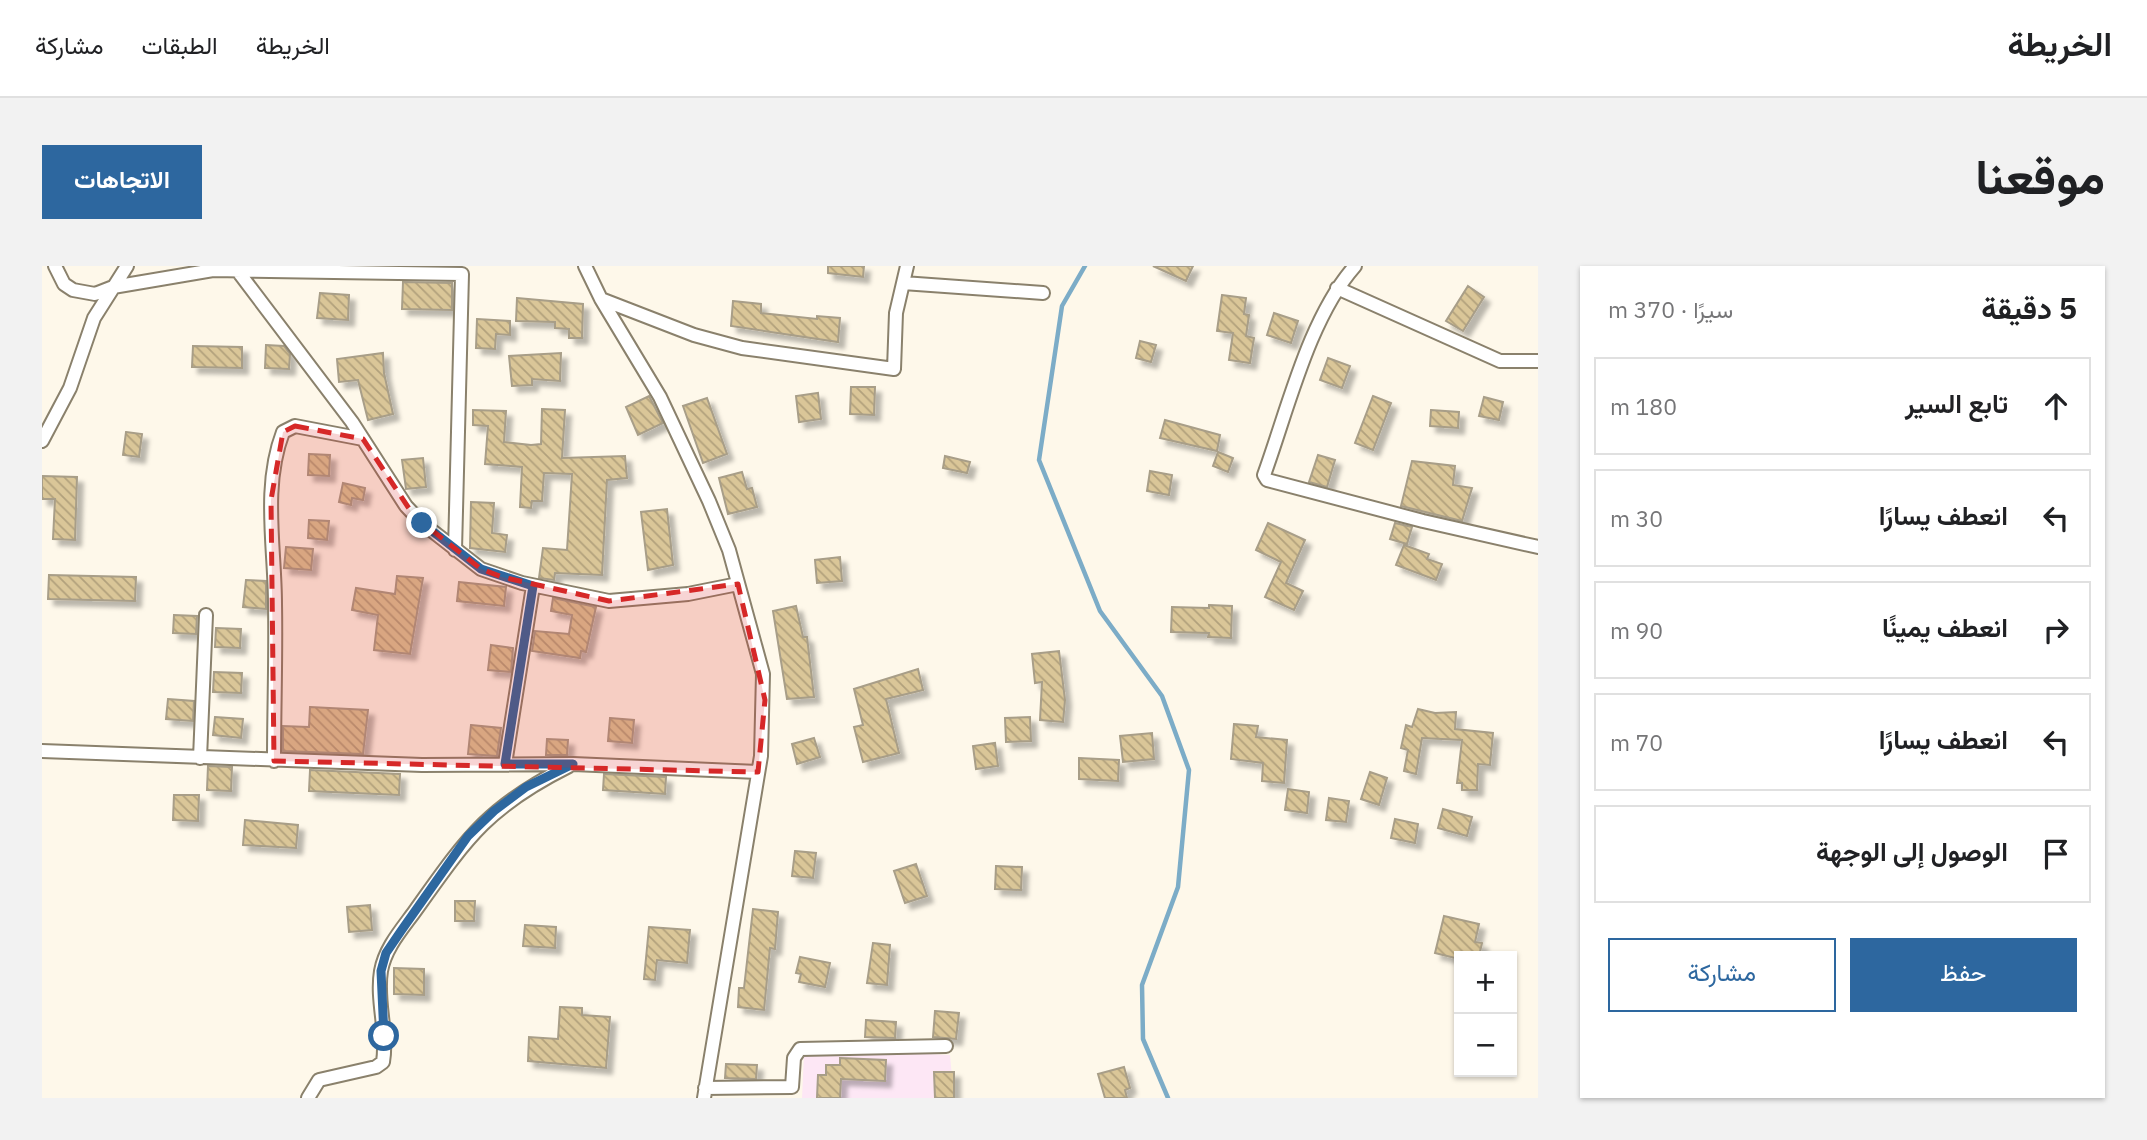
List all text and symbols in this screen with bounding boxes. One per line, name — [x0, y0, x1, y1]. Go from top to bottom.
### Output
text: الخريطة — [2008, 22, 2112, 65]
text: مشاركة — [35, 29, 103, 61]
text: الطبقات — [141, 29, 218, 61]
text: الخريطة — [256, 29, 330, 61]
text: موقعنا — [1975, 144, 2105, 207]
button: الاتجاهات — [42, 145, 202, 219]
text: 5 دقيقة — [1981, 288, 2077, 327]
text: سيرًا · 370 m — [1608, 294, 1733, 324]
text: تابع السير — [1905, 386, 2008, 420]
icon: ahead — [2037, 387, 2075, 425]
text: 180 m — [1610, 391, 1677, 421]
text: انعطف يسارًا — [1879, 498, 2008, 532]
icon: left — [2037, 499, 2075, 537]
text: 30 m — [1610, 503, 1663, 533]
route end — [406, 507, 437, 538]
text: انعطف يمينًا — [1882, 610, 2008, 644]
icon: right — [2037, 611, 2075, 649]
text: 90 m — [1610, 615, 1663, 645]
text: انعطف يسارًا — [1879, 722, 2008, 756]
icon: left — [2037, 723, 2075, 761]
text: 70 m — [1610, 727, 1663, 757]
text: الوصول إلى الوجهة — [1816, 834, 2008, 868]
icon: arrive — [2037, 835, 2075, 873]
button: مشاركة — [1608, 938, 1836, 1012]
button: حفظ — [1850, 938, 2077, 1012]
map controls — [1454, 951, 1517, 1077]
button: + — [1454, 951, 1517, 1014]
button: − — [1454, 1014, 1517, 1077]
route start — [368, 1020, 399, 1051]

